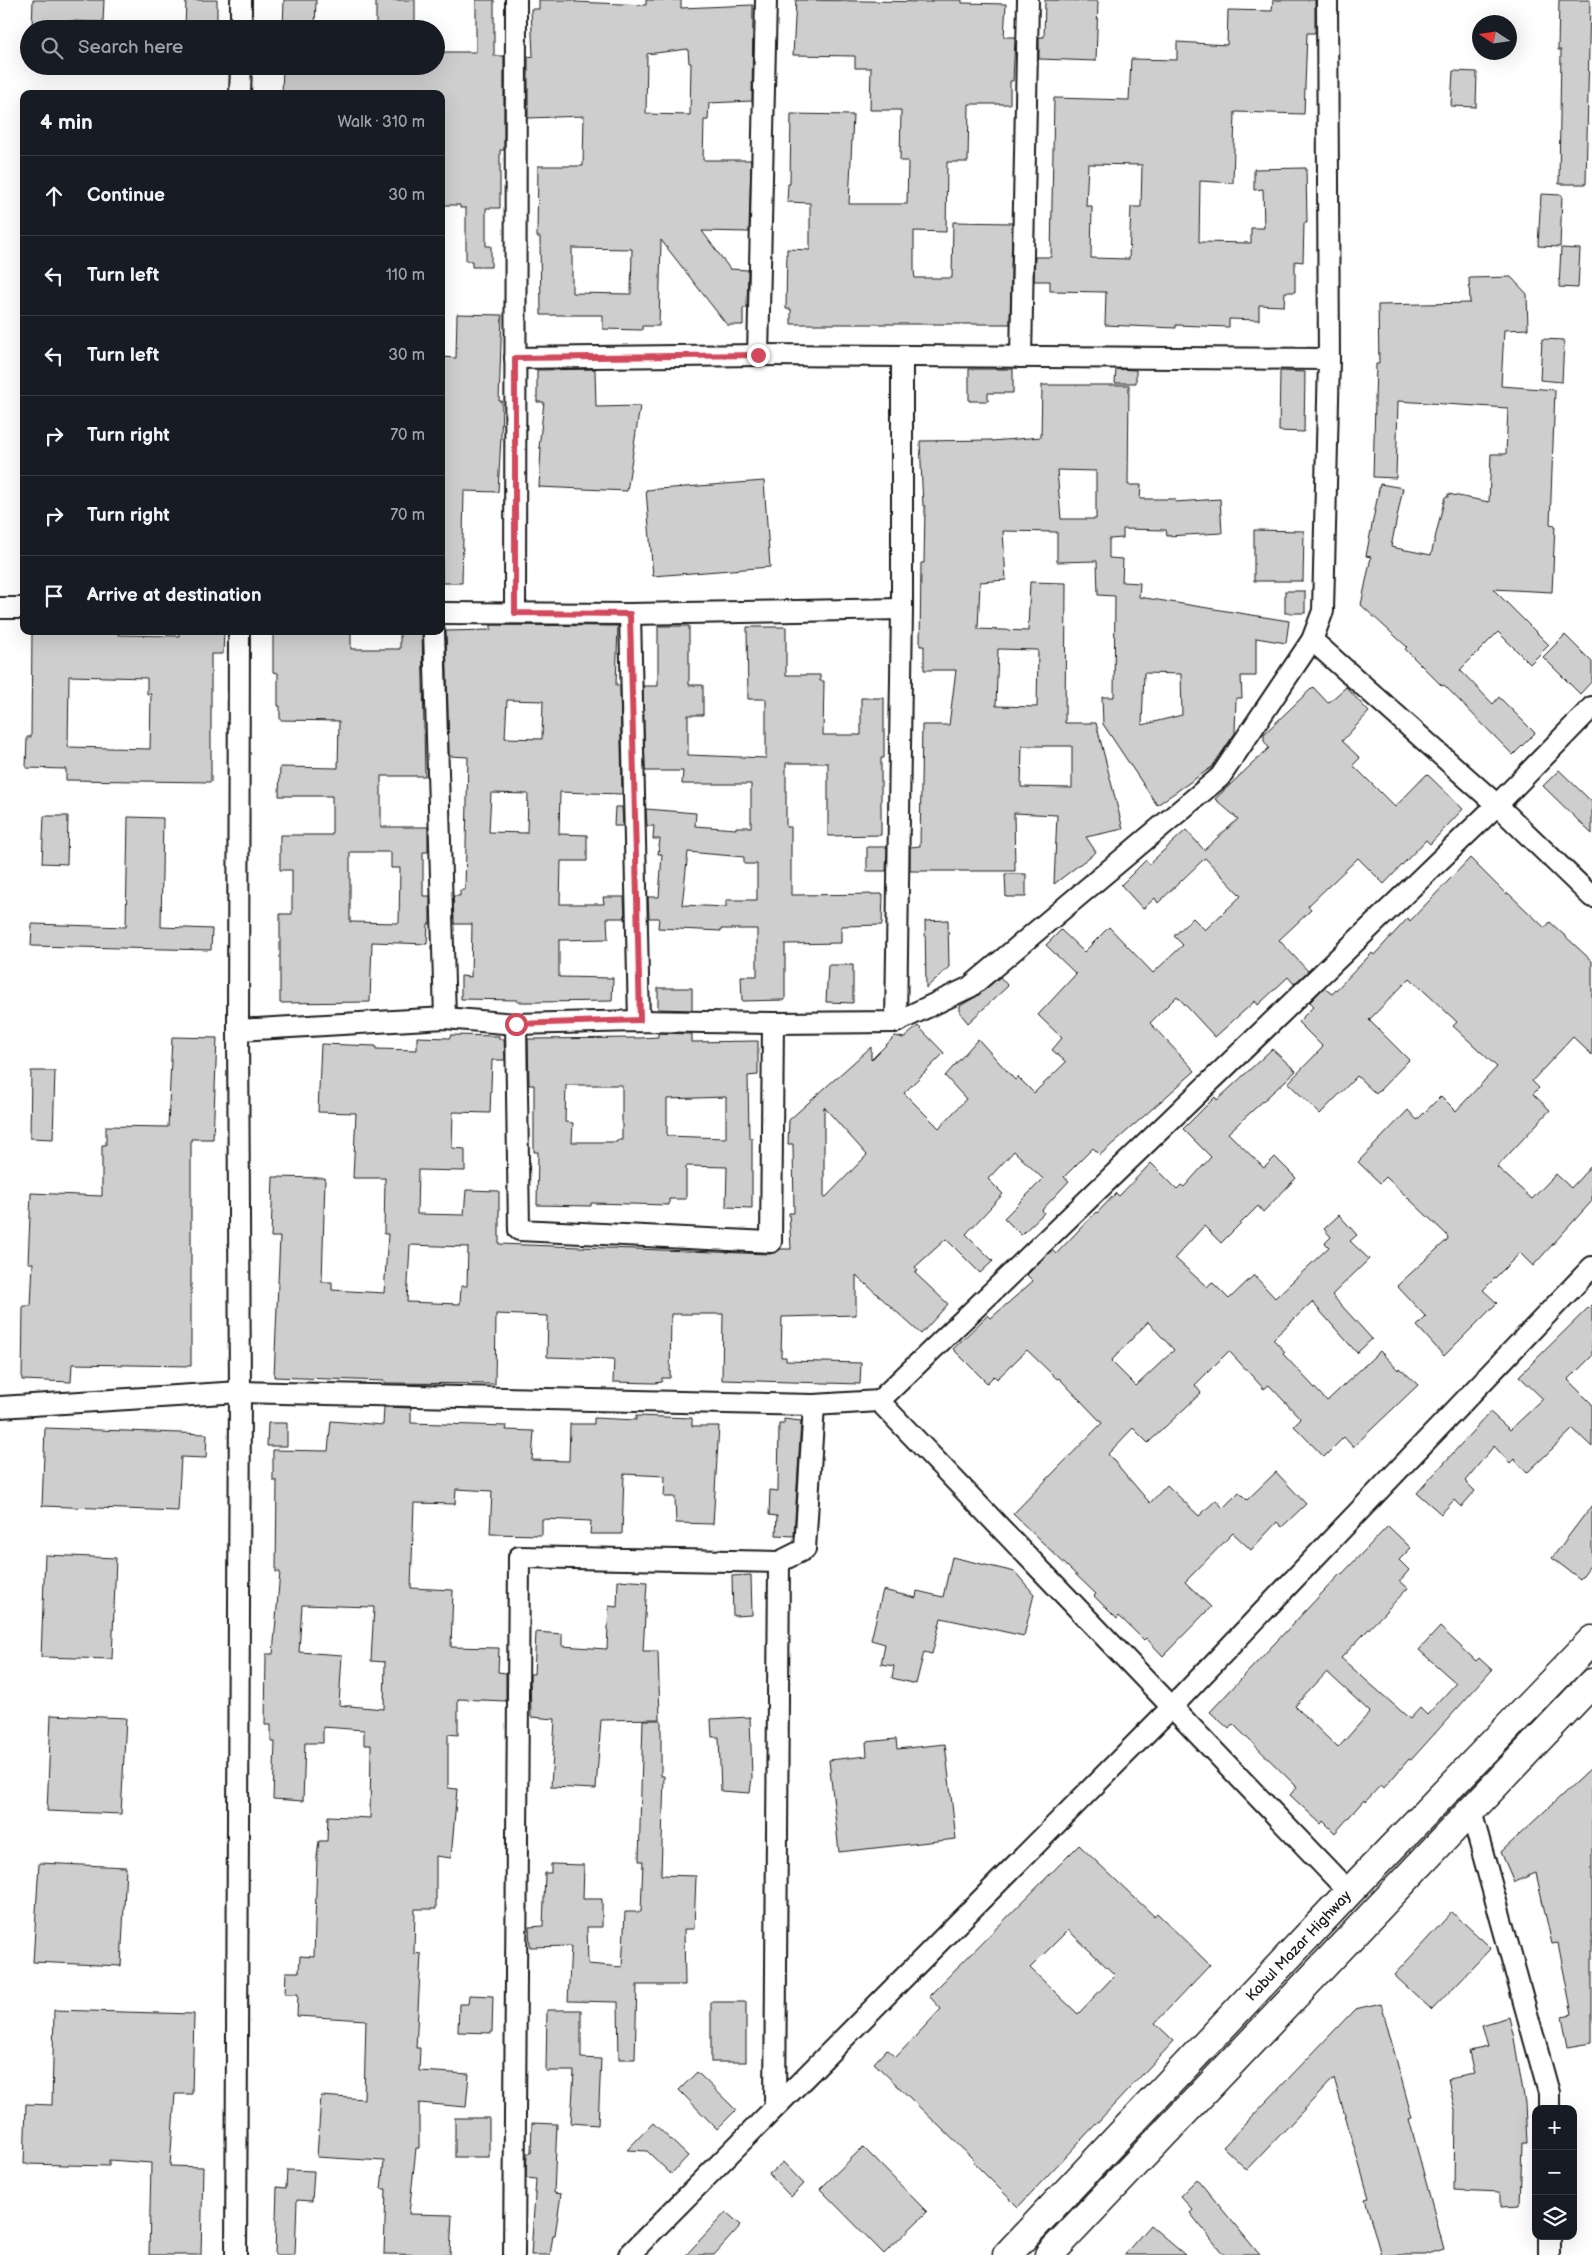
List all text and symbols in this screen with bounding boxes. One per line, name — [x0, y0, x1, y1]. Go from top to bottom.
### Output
north arrow — [1472, 15, 1517, 60]
search box — [20, 20, 445, 75]
icon: search — [38, 34, 66, 62]
text: Search here — [78, 36, 183, 59]
text: 4 min — [40, 110, 93, 135]
text: Walk · 310 m — [337, 113, 425, 132]
icon: ahead — [40, 182, 68, 210]
text: Continue — [87, 184, 165, 207]
text: 30 m — [388, 186, 425, 205]
icon: left — [40, 262, 68, 290]
text: Turn left — [87, 264, 159, 287]
text: 110 m — [386, 266, 425, 285]
icon: left — [40, 342, 68, 370]
text: Turn left — [87, 344, 159, 367]
route end — [747, 344, 770, 367]
text: 30 m — [388, 346, 425, 365]
icon: right — [40, 422, 68, 450]
text: Turn right — [87, 424, 170, 447]
text: 70 m — [390, 426, 425, 445]
icon: right — [40, 502, 68, 530]
text: Turn right — [87, 504, 170, 527]
text: 70 m — [390, 506, 425, 525]
icon: arrive — [40, 582, 68, 610]
text: Arrive at destination — [87, 584, 262, 607]
route start — [505, 1013, 528, 1036]
street label: Kabul Mazar Highway — [1242, 1887, 1356, 2005]
map controls — [1532, 2105, 1577, 2240]
button: + — [1532, 2105, 1577, 2150]
button: − — [1532, 2150, 1577, 2195]
button: layers — [1532, 2195, 1577, 2240]

